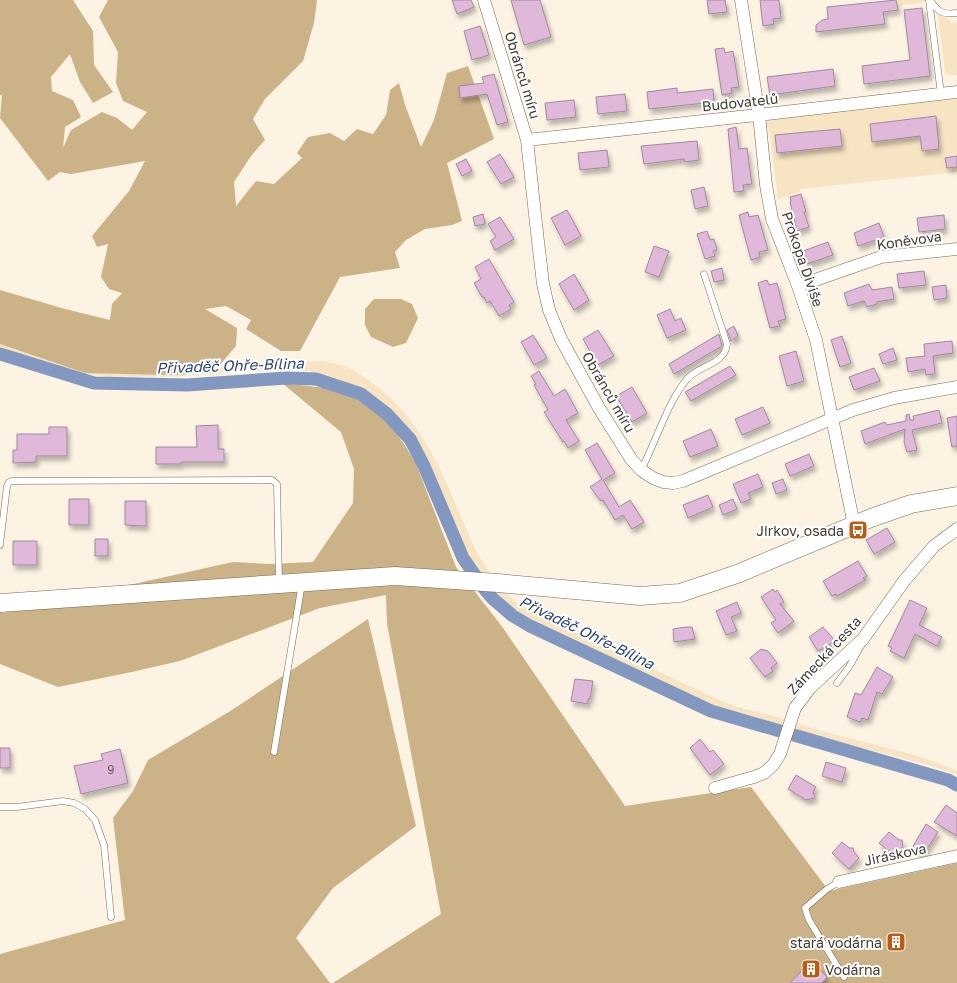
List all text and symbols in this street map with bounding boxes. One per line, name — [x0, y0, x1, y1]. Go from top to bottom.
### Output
street label: Obránců míru — [502, 29, 544, 121]
street label: Budovatelů — [701, 90, 779, 114]
street label: Prokopa Diviše — [779, 209, 827, 309]
street label: Koněvova — [876, 227, 942, 253]
street label: Obránců míru — [579, 349, 639, 435]
water label: Přivaděč Ohře-Bílina — [156, 353, 305, 377]
bus stop icon: Jirkov, osada — [847, 519, 869, 541]
place label: Jirkov, osada — [756, 522, 844, 539]
water label: Přivaděč Ohře-Bílina — [517, 592, 658, 673]
street label: Zámecká cesta — [784, 613, 864, 697]
house number: 9 — [107, 762, 115, 777]
street label: Jiráskova — [862, 839, 928, 869]
building icon: stará vodárna — [885, 931, 907, 953]
place label: stará vodárna — [790, 934, 882, 951]
building icon: Vodárna — [800, 958, 822, 980]
place label: Vodárna — [825, 961, 880, 978]

